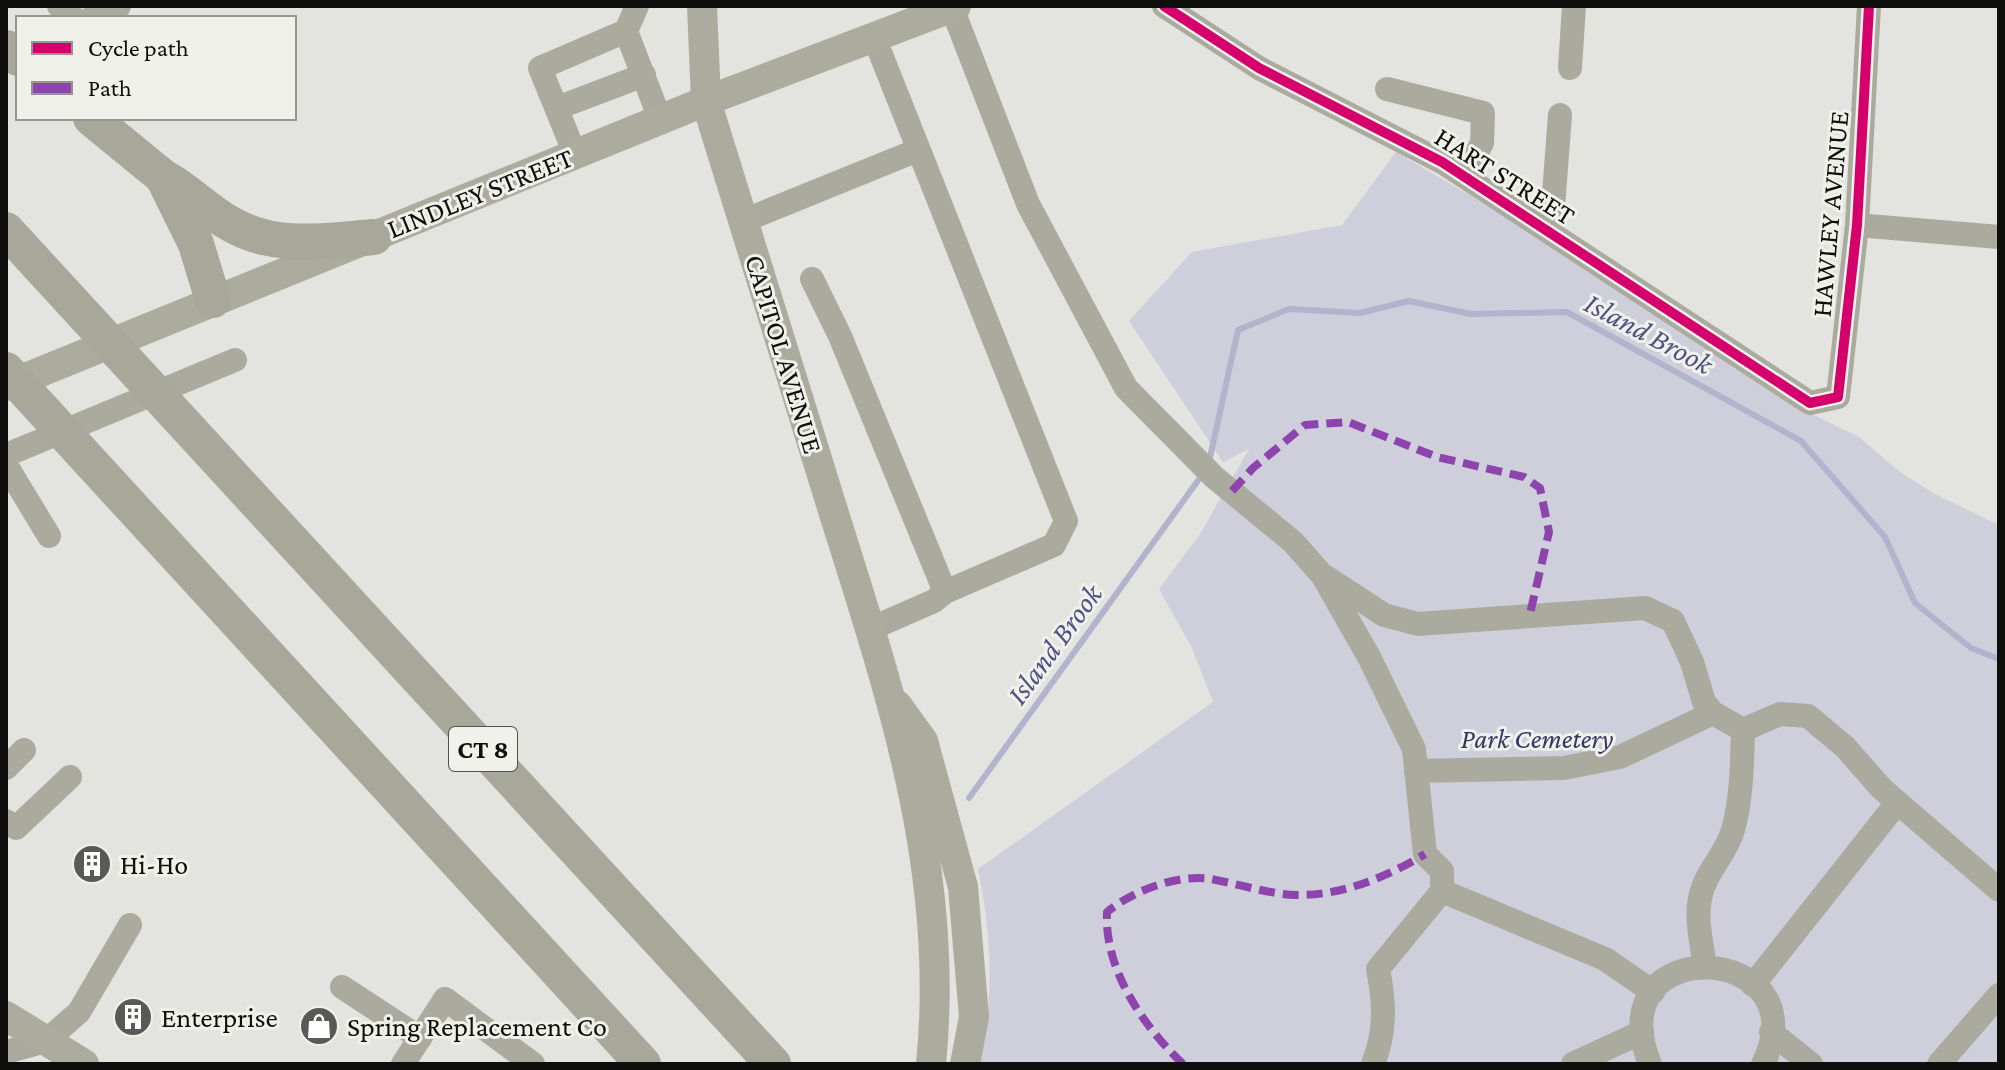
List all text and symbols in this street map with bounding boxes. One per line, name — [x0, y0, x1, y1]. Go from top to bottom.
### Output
legend — [16, 16, 296, 120]
text: Cycle path — [88, 34, 189, 61]
text: Path — [88, 74, 132, 101]
street label: HAWLEY AVENUE — [1806, 110, 1854, 318]
street label: HART STREET — [1429, 121, 1581, 231]
street label: LINDLEY STREET — [383, 142, 577, 244]
street label: CAPITOL AVENUE — [739, 251, 829, 457]
water label: Island Brook — [1580, 286, 1720, 381]
water label: Island Brook — [1000, 576, 1110, 710]
park label: Park Cemetery — [1461, 723, 1614, 754]
road number: CT 8 — [449, 727, 517, 771]
building icon: Hi-Ho — [71, 843, 113, 885]
place label: Hi-Ho — [120, 849, 188, 880]
building icon: Enterprise — [112, 996, 154, 1038]
place label: Enterprise — [161, 1002, 278, 1033]
shop icon: Spring Replacement Co — [298, 1005, 340, 1047]
place label: Spring Replacement Co — [347, 1011, 607, 1042]

